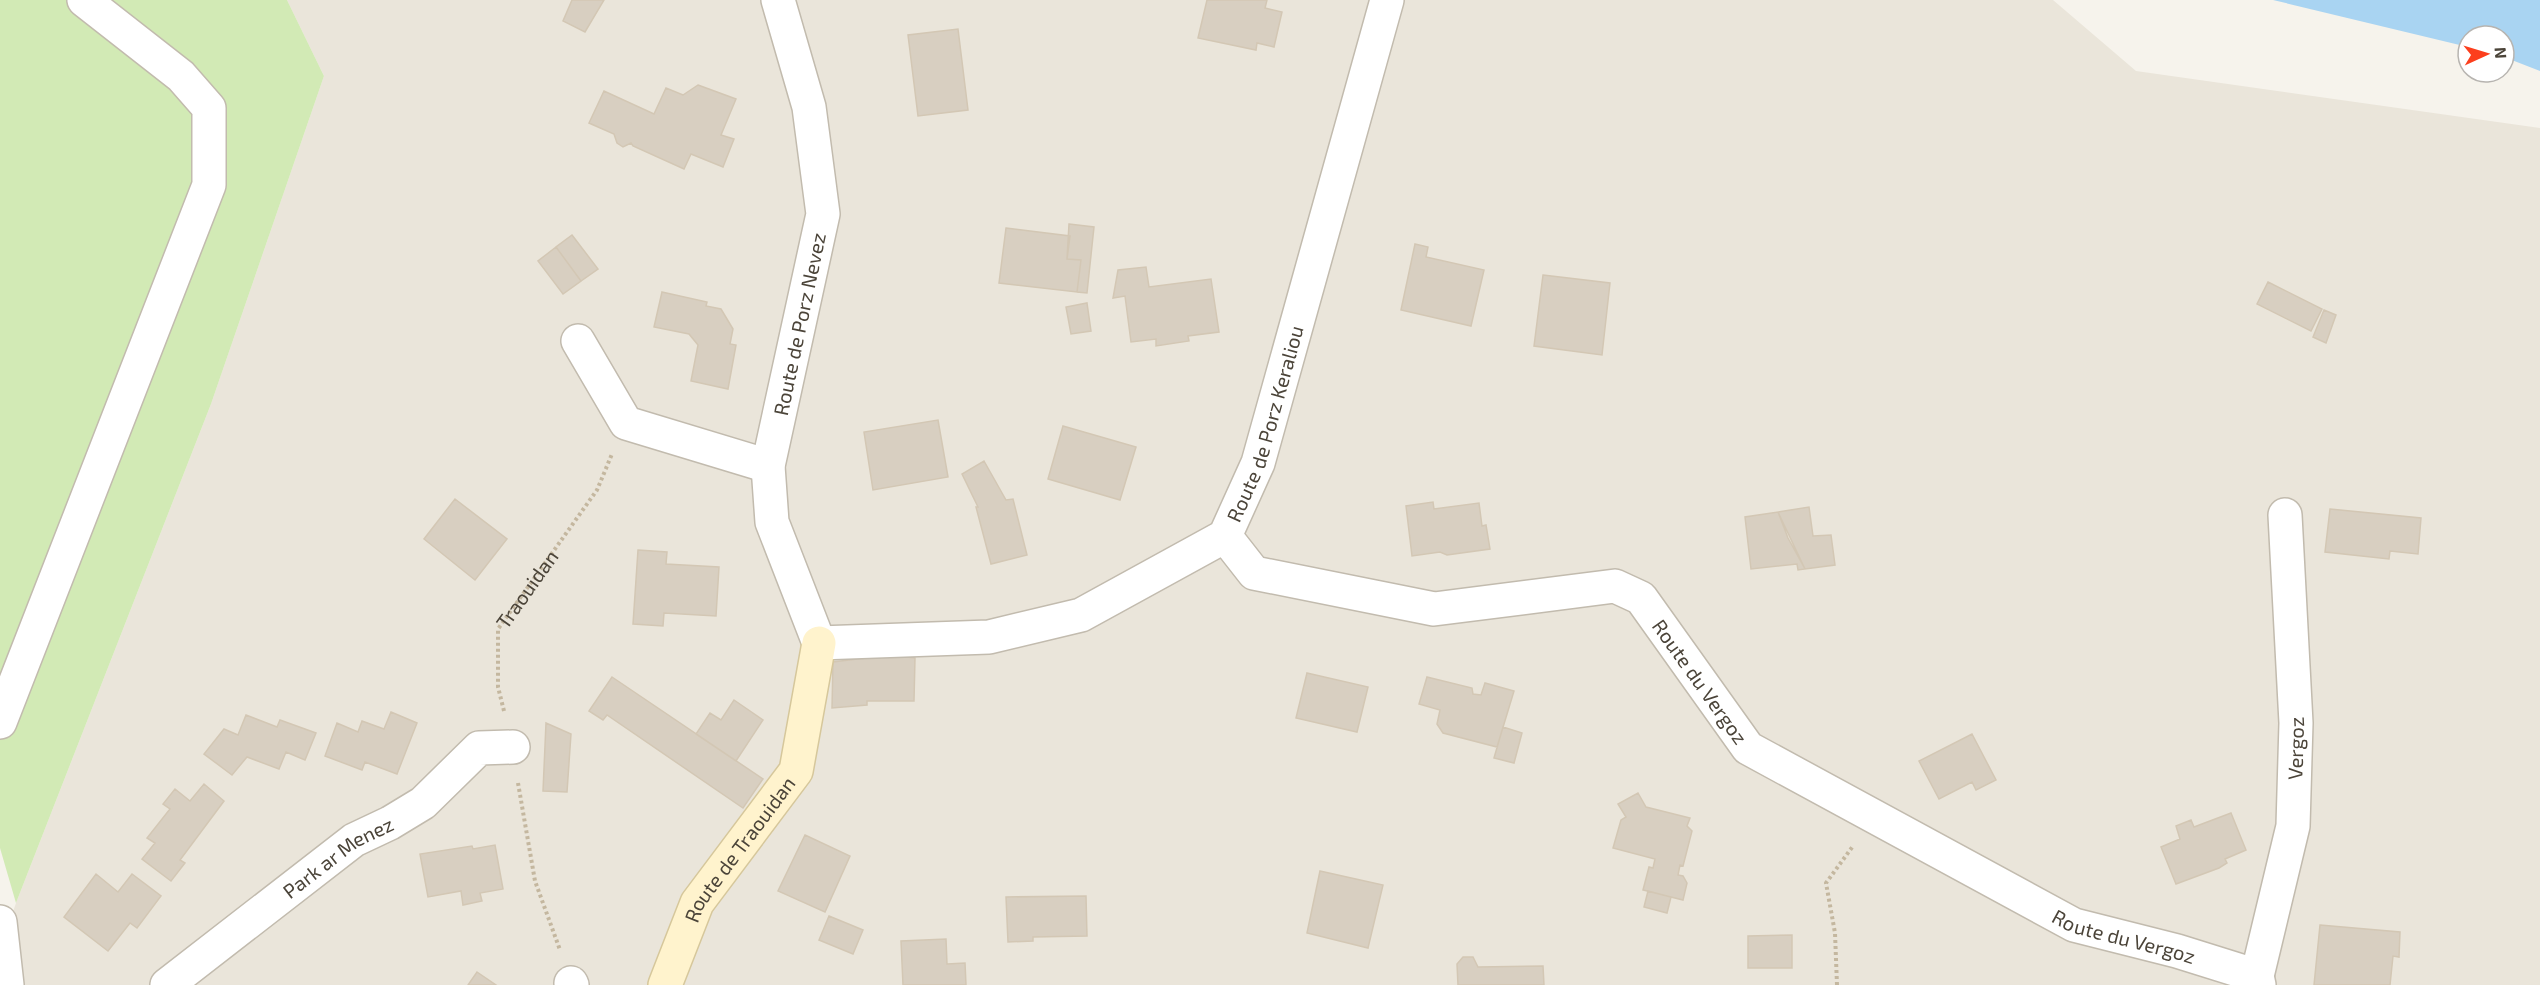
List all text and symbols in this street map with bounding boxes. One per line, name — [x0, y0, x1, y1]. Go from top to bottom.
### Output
north arrow — [2456, 24, 2516, 84]
text: N — [2492, 46, 2511, 59]
street label: Route de Porz Nevez — [768, 230, 830, 418]
street label: Route de Porz Keraliou — [1221, 323, 1308, 525]
street label: Traouidan — [491, 545, 563, 633]
street label: Route du Vergoz — [1648, 614, 1753, 748]
street label: Vergoz — [2282, 716, 2308, 780]
street label: Route de Traouidan — [679, 772, 800, 925]
street label: Park ar Menez — [278, 811, 397, 903]
street label: Route du Vergoz — [2048, 904, 2198, 968]

